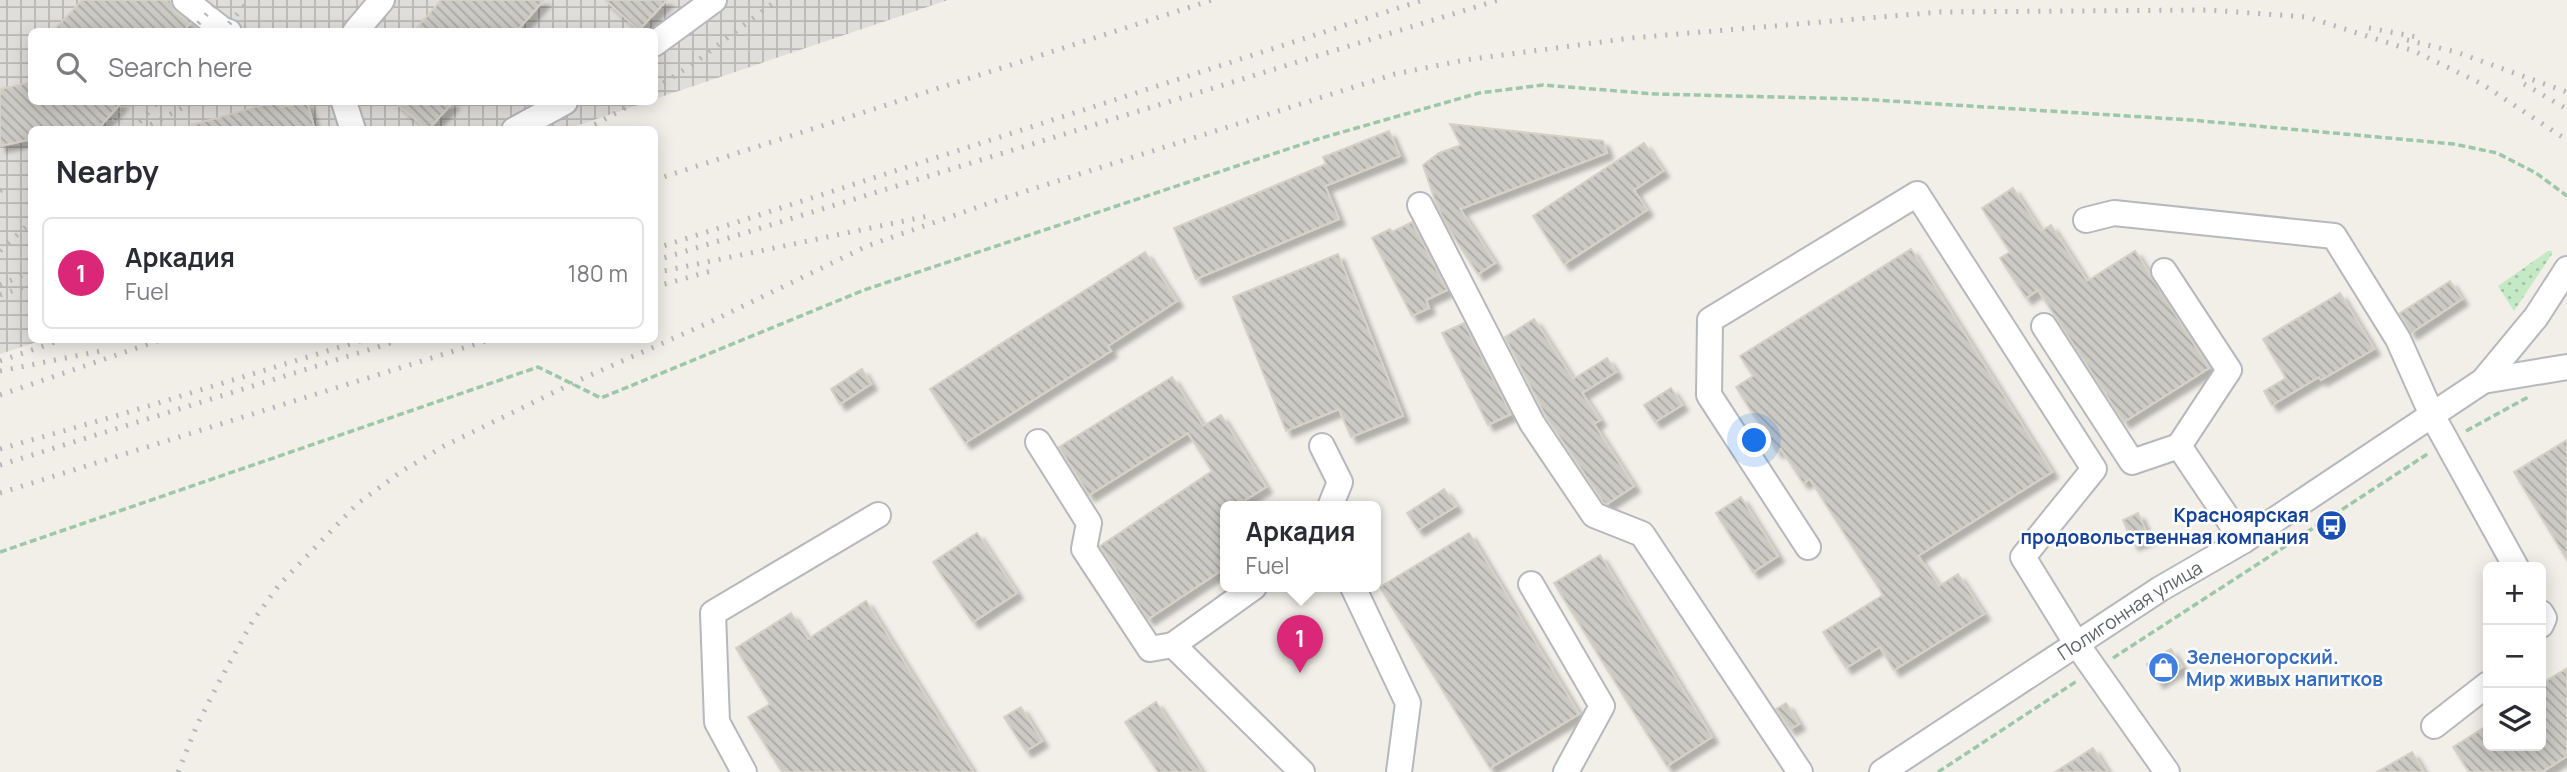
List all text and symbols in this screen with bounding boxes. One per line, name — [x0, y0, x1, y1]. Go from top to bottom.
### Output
search box — [28, 28, 658, 105]
icon: search — [52, 48, 90, 86]
text: Search here — [108, 49, 253, 85]
text: Nearby — [56, 151, 159, 192]
text: Аркадия — [125, 239, 235, 275]
text: 1 — [76, 257, 86, 289]
text: 180 m — [568, 257, 628, 289]
text: Fuel — [125, 275, 169, 307]
your location — [1737, 423, 1771, 457]
popup — [1220, 501, 1381, 592]
place label: Красноярская продовольственная компания — [2021, 502, 2309, 550]
bus stop icon: Красноярская продовольственная компания — [2315, 509, 2349, 543]
text: Аркадия — [1246, 513, 1355, 549]
text: Fuel — [1246, 549, 1290, 581]
street label: Полигонная улица — [2052, 554, 2207, 666]
map controls — [2483, 562, 2546, 751]
button: + — [2483, 562, 2546, 625]
pin: 1 — [1277, 615, 1323, 673]
button: − — [2483, 625, 2546, 688]
place label: Зеленогорский. Мир живых напитков — [2186, 644, 2383, 692]
shop icon: Зеленогорский. Мир живых напитков — [2146, 651, 2180, 685]
button: layers — [2483, 688, 2546, 751]

